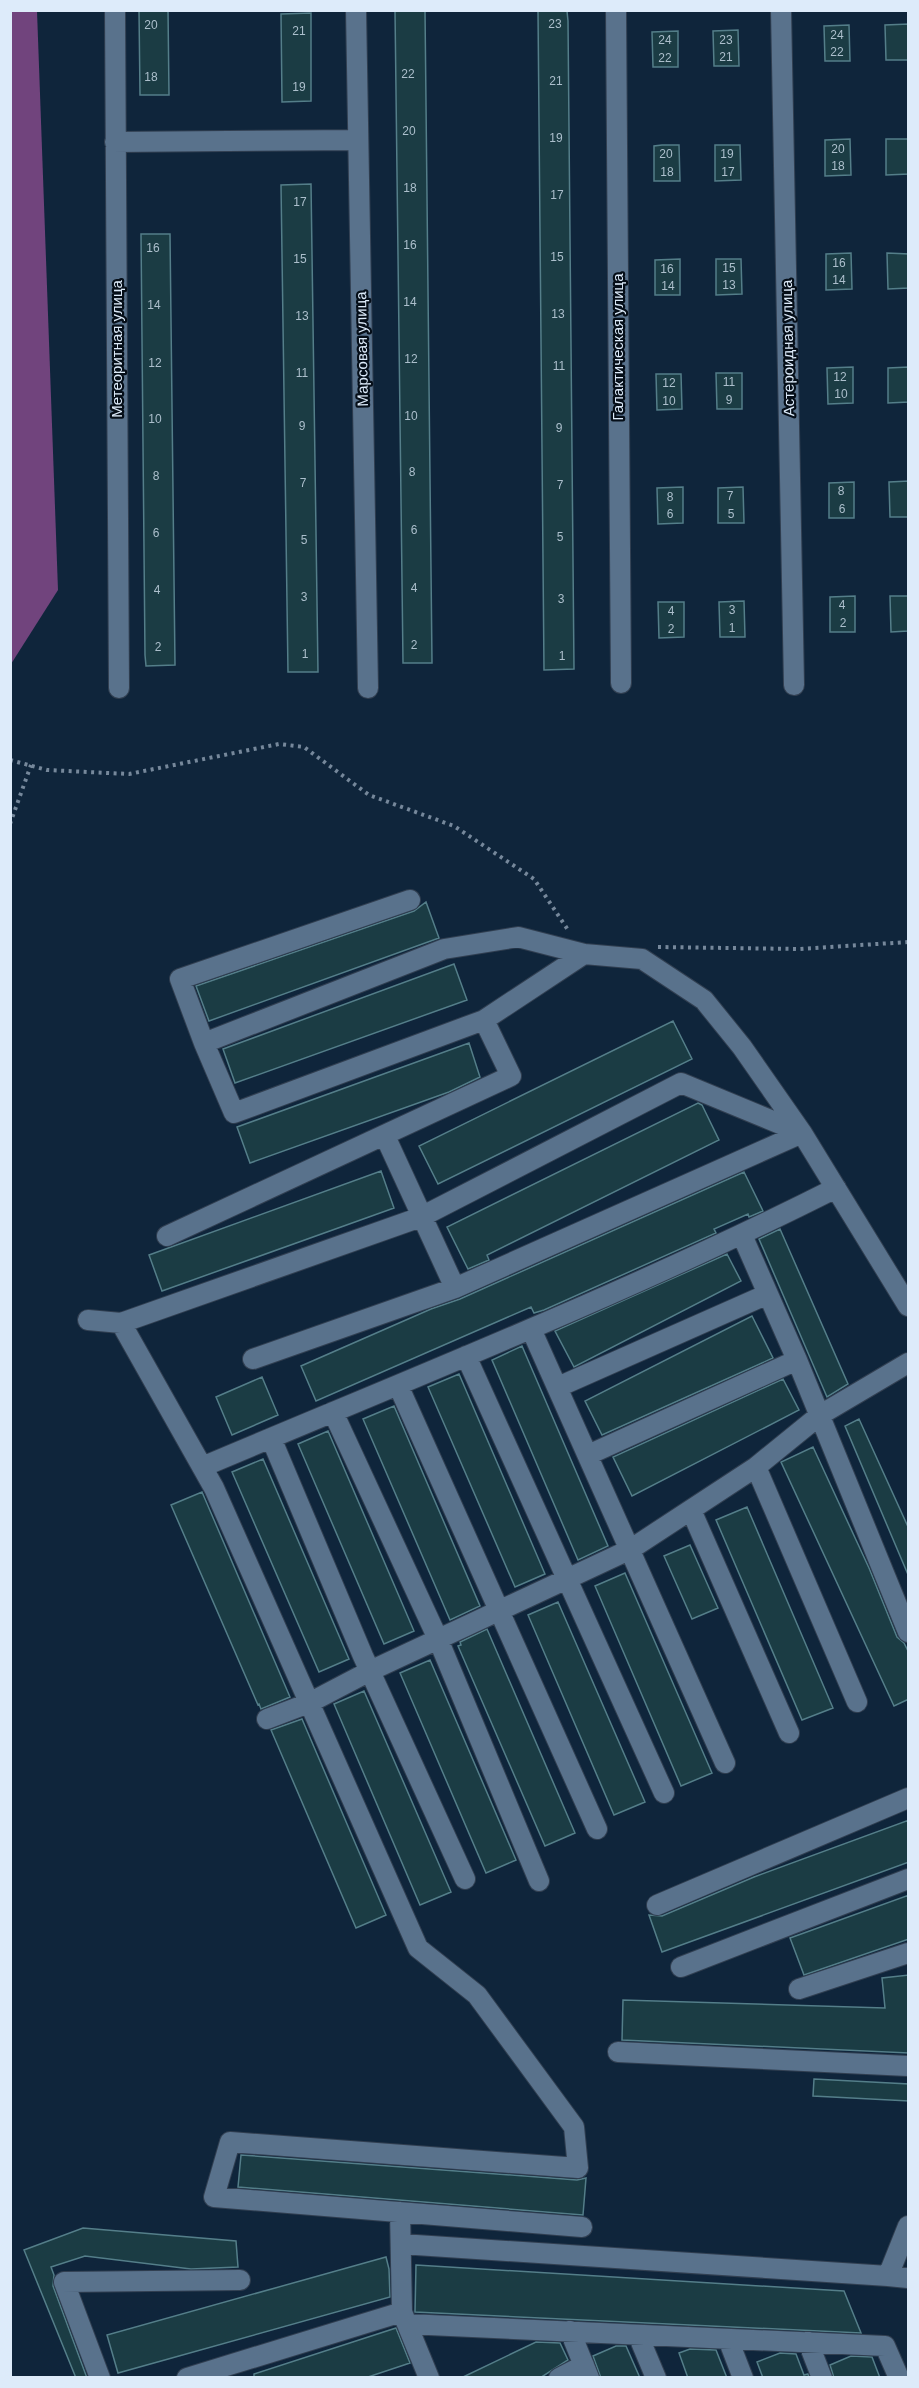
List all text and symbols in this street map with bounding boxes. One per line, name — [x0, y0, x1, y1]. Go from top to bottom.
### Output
house number: 23 — [548, 17, 562, 31]
house number: 20 — [144, 18, 158, 32]
house number: 21 — [292, 24, 306, 38]
house number: 24 — [830, 28, 844, 42]
house number: 24 — [658, 33, 672, 47]
house number: 23 — [719, 33, 733, 47]
house number: 22 — [830, 45, 844, 59]
house number: 21 — [719, 50, 733, 64]
house number: 22 — [658, 51, 672, 65]
house number: 22 — [401, 67, 415, 81]
house number: 18 — [144, 70, 158, 84]
house number: 21 — [549, 74, 563, 88]
house number: 19 — [292, 80, 306, 94]
house number: 20 — [402, 124, 416, 138]
house number: 19 — [549, 131, 563, 145]
house number: 20 — [831, 142, 845, 156]
house number: 20 — [659, 147, 673, 161]
house number: 19 — [720, 147, 734, 161]
house number: 18 — [831, 159, 845, 173]
house number: 18 — [660, 165, 674, 179]
house number: 17 — [721, 165, 735, 179]
house number: 18 — [403, 181, 417, 195]
house number: 17 — [550, 188, 564, 202]
house number: 17 — [293, 195, 307, 209]
house number: 16 — [403, 238, 417, 252]
house number: 16 — [146, 241, 160, 255]
house number: 15 — [550, 250, 564, 264]
house number: 15 — [293, 252, 307, 266]
house number: 16 — [832, 256, 846, 270]
house number: 15 — [722, 261, 736, 275]
house number: 16 — [660, 262, 674, 276]
street label: Галактическая улица — [609, 273, 626, 421]
house number: 14 — [832, 273, 846, 287]
house number: 13 — [722, 278, 736, 292]
house number: 14 — [661, 279, 675, 293]
street label: Астероидная улица — [778, 279, 797, 416]
street label: Метеоритная улица — [108, 280, 125, 418]
street label: Марсовая улица — [352, 291, 371, 407]
house number: 14 — [403, 295, 417, 309]
house number: 14 — [147, 298, 161, 312]
house number: 13 — [551, 307, 565, 321]
house number: 13 — [295, 309, 309, 323]
house number: 12 — [404, 352, 418, 366]
house number: 12 — [148, 356, 162, 370]
house number: 11 — [553, 359, 566, 373]
house number: 11 — [296, 366, 309, 380]
house number: 12 — [833, 370, 847, 384]
house number: 11 — [723, 375, 736, 389]
house number: 12 — [662, 376, 676, 390]
house number: 10 — [834, 387, 848, 401]
house number: 9 — [726, 393, 733, 407]
house number: 10 — [662, 394, 676, 408]
house number: 10 — [404, 409, 418, 423]
house number: 10 — [148, 412, 162, 426]
house number: 9 — [299, 419, 306, 433]
house number: 9 — [556, 421, 563, 435]
house number: 8 — [409, 465, 416, 479]
house number: 8 — [153, 469, 160, 483]
house number: 7 — [300, 476, 307, 490]
house number: 7 — [557, 478, 564, 492]
house number: 8 — [838, 484, 845, 498]
house number: 7 — [727, 489, 734, 503]
house number: 8 — [667, 490, 674, 504]
house number: 6 — [839, 502, 846, 516]
house number: 6 — [667, 507, 674, 521]
house number: 5 — [728, 507, 735, 521]
house number: 6 — [411, 523, 418, 537]
house number: 6 — [153, 526, 160, 540]
house number: 5 — [557, 530, 564, 544]
house number: 5 — [301, 533, 308, 547]
house number: 4 — [411, 581, 418, 595]
house number: 4 — [154, 583, 161, 597]
house number: 3 — [301, 590, 308, 604]
house number: 3 — [558, 592, 565, 606]
house number: 4 — [839, 598, 846, 612]
house number: 3 — [729, 603, 736, 617]
house number: 4 — [668, 604, 675, 618]
house number: 2 — [840, 616, 847, 630]
house number: 1 — [729, 621, 736, 635]
house number: 2 — [668, 622, 675, 636]
house number: 2 — [411, 638, 418, 652]
house number: 2 — [155, 640, 162, 654]
house number: 1 — [302, 647, 309, 661]
house number: 1 — [559, 649, 566, 663]

